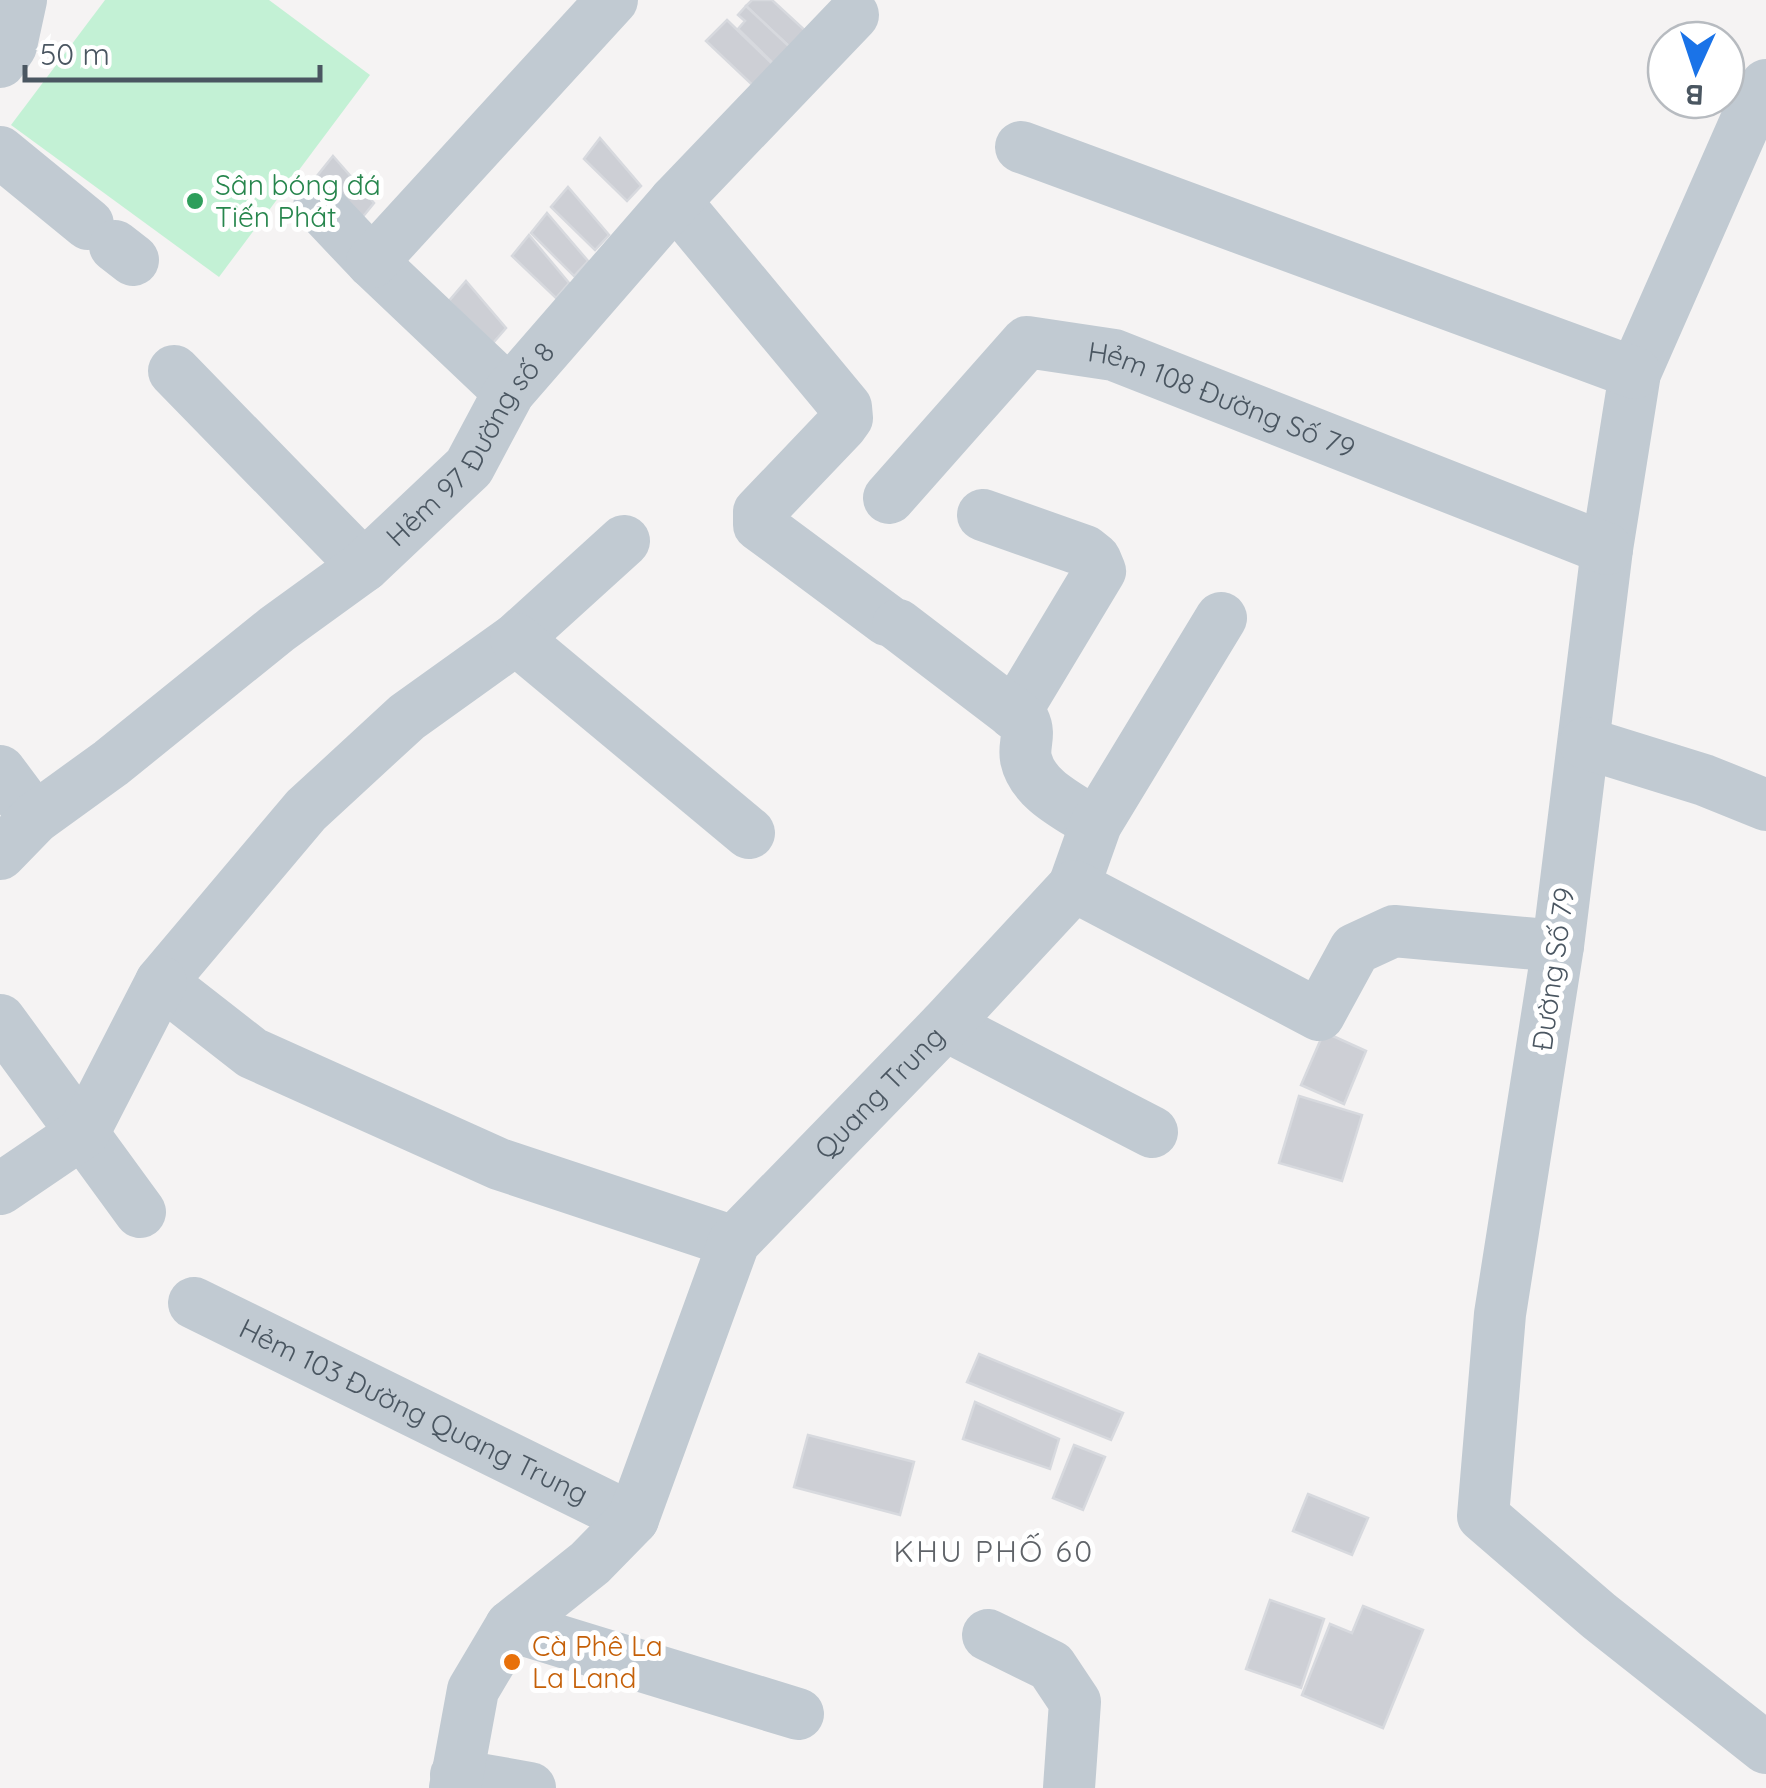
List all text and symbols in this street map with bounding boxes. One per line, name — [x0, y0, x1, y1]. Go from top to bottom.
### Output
scale bar — [25, 20, 320, 82]
north arrow — [1646, 20, 1746, 120]
text: 50 m — [40, 35, 110, 73]
text: B — [1685, 78, 1705, 113]
place label: Sân bóng đá Tiến Phát — [215, 167, 381, 234]
marker: Sân bóng đá Tiến Phát — [184, 190, 206, 212]
street label: Hẻm 108 Đường Số 79 — [1086, 333, 1360, 465]
street label: Hẻm 97 Đường số 8 — [378, 335, 562, 553]
street label: Đường Số 79 — [1524, 885, 1581, 1053]
street label: Quang Trung — [807, 1018, 951, 1166]
street label: Hẻm 103 Đường Quang Trung — [234, 1310, 594, 1511]
district label: KHU PHỐ 60 — [893, 1532, 1095, 1570]
place label: Cà Phê La La Land — [532, 1628, 663, 1695]
marker: Cà Phê La La Land — [501, 1651, 523, 1673]

